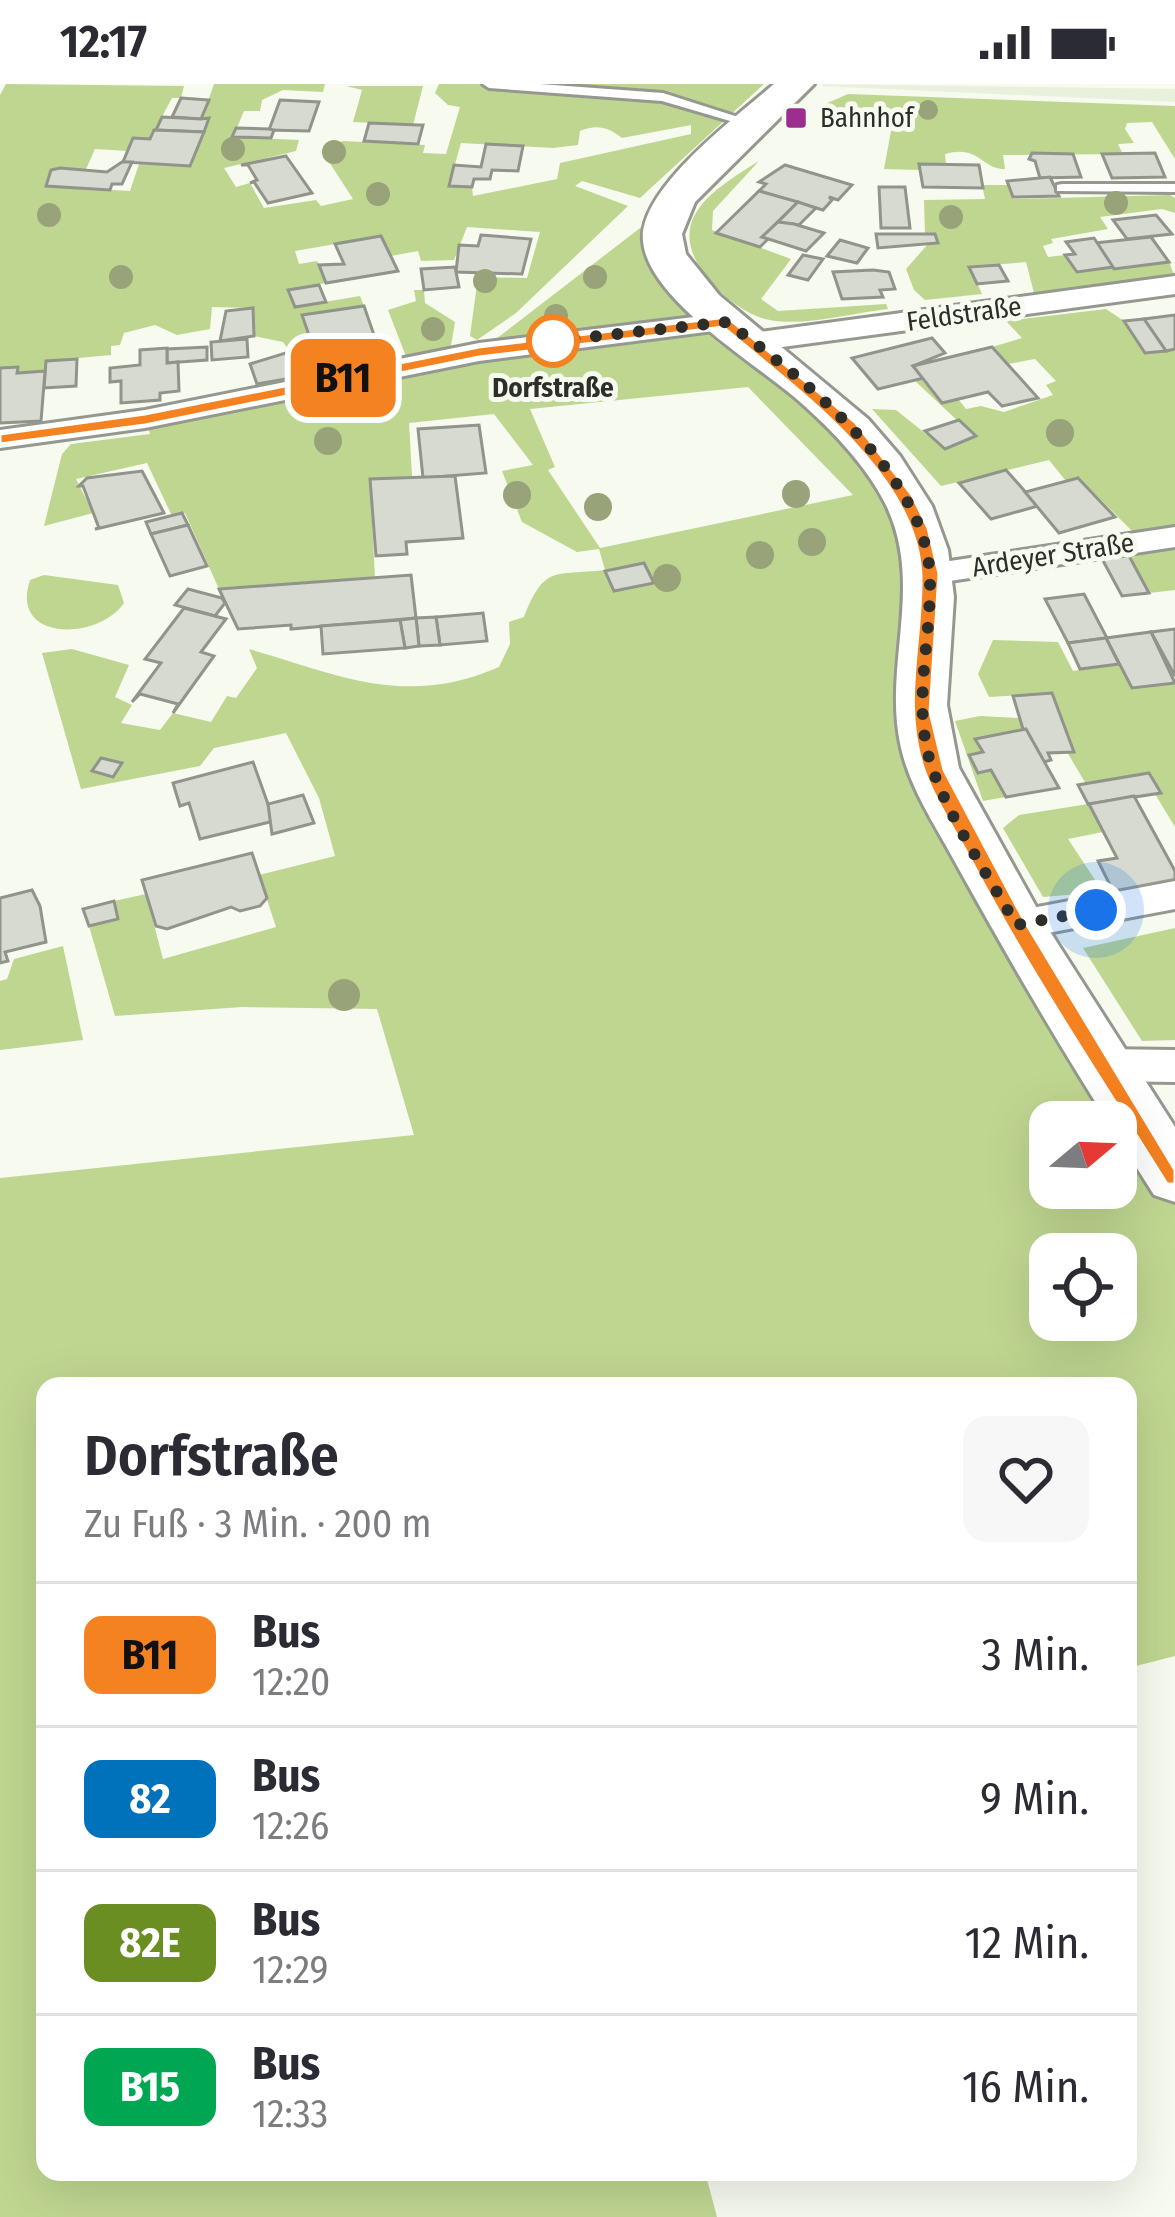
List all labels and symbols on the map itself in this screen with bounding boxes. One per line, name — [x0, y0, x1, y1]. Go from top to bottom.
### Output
place label: Bahnhof — [820, 102, 915, 134]
marker: Bahnhof — [783, 105, 809, 131]
street label: Feldstraße — [905, 290, 1023, 338]
marker: Dorfstraße — [528, 316, 578, 366]
line badge: B11 — [274, 339, 412, 417]
place label: Dorfstraße — [492, 372, 614, 404]
street label: Ardeyer Straße — [970, 526, 1136, 584]
your location — [1066, 880, 1126, 940]
north arrow — [1029, 1101, 1137, 1209]

